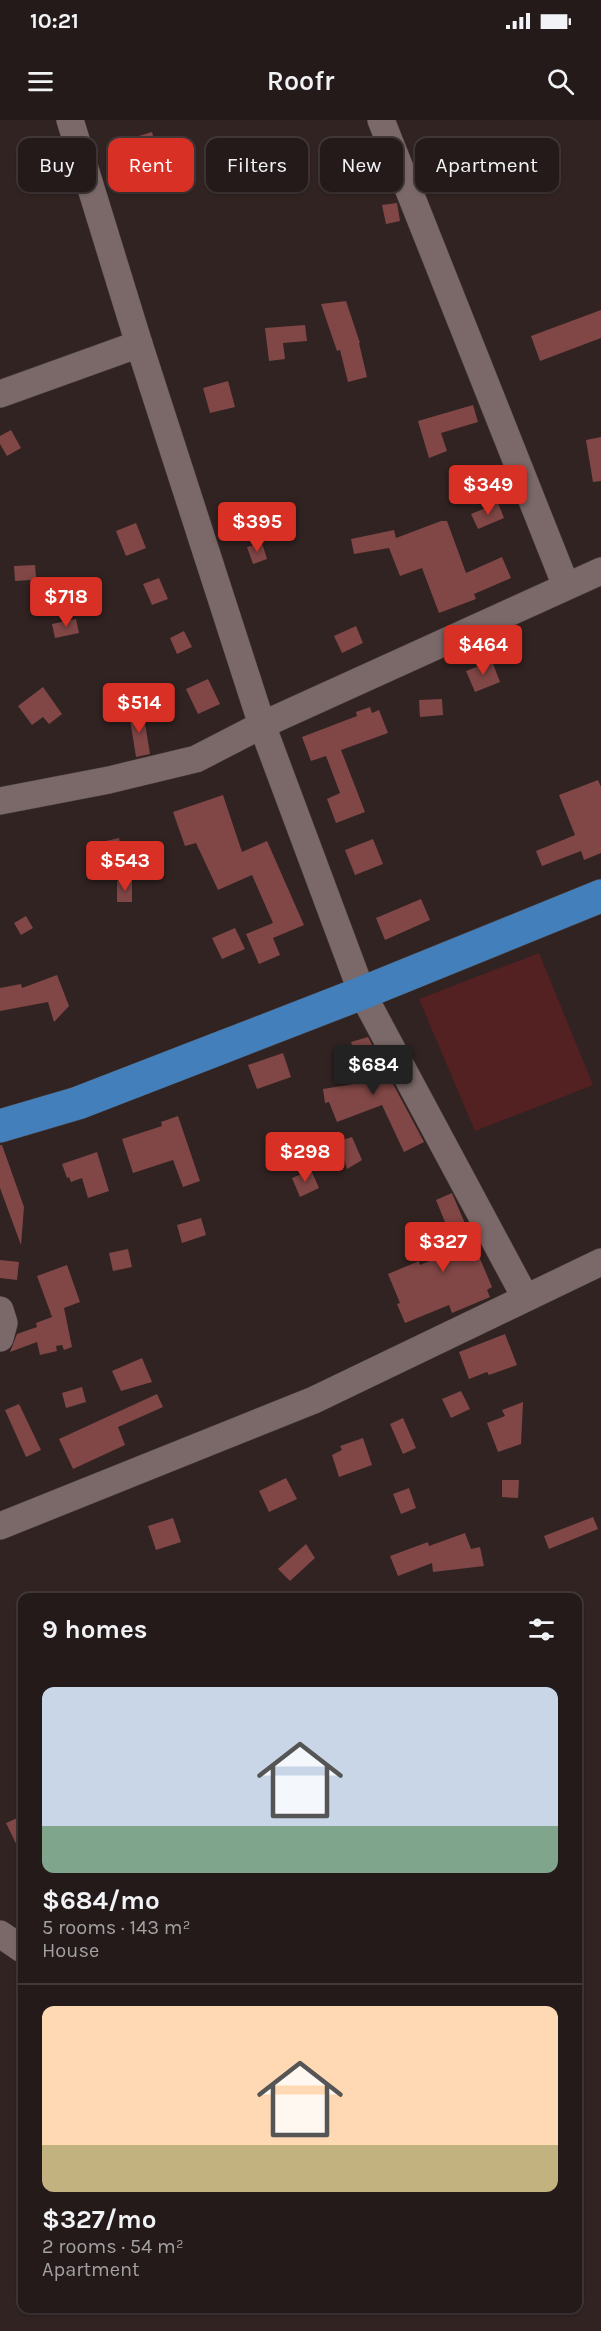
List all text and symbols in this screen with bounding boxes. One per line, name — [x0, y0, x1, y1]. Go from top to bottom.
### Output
text: 10:21 — [30, 8, 79, 34]
icon: menu — [24, 65, 57, 98]
text: Roofr — [267, 65, 334, 97]
icon: search — [544, 65, 577, 98]
chip: Buy — [18, 138, 96, 192]
chip: Rent — [108, 138, 194, 192]
chip: Filters — [206, 138, 308, 192]
chip: New — [320, 138, 403, 192]
chip: Apartment — [415, 138, 559, 192]
pin: $349 — [452, 465, 524, 516]
text: $349 — [463, 473, 513, 496]
pin: $395 — [221, 502, 293, 553]
text: $395 — [232, 510, 282, 533]
pin: $718 — [30, 577, 102, 628]
text: $718 — [44, 585, 88, 608]
pin: $464 — [447, 625, 519, 676]
text: $464 — [458, 633, 508, 656]
pin: $514 — [103, 683, 175, 734]
text: $514 — [117, 691, 161, 714]
pin: $543 — [89, 841, 161, 892]
text: $543 — [100, 849, 150, 872]
pin: $684 — [337, 1045, 409, 1096]
text: $684 — [348, 1053, 398, 1076]
pin: $298 — [269, 1132, 341, 1183]
text: $298 — [279, 1140, 331, 1163]
pin: $327 — [407, 1222, 479, 1273]
text: $327 — [419, 1230, 467, 1253]
icon: filters — [525, 1613, 558, 1646]
text: 9 homes — [42, 1614, 148, 1645]
icon: home — [246, 1726, 354, 1834]
text: $684/mo — [42, 1885, 160, 1916]
text: 5 rooms · 143 m² — [42, 1916, 191, 1939]
text: House — [42, 1939, 99, 1962]
icon: home — [246, 2045, 354, 2153]
text: $327/mo — [42, 2204, 156, 2235]
text: 2 rooms · 54 m² — [42, 2235, 184, 2258]
text: Apartment — [42, 2258, 140, 2281]

